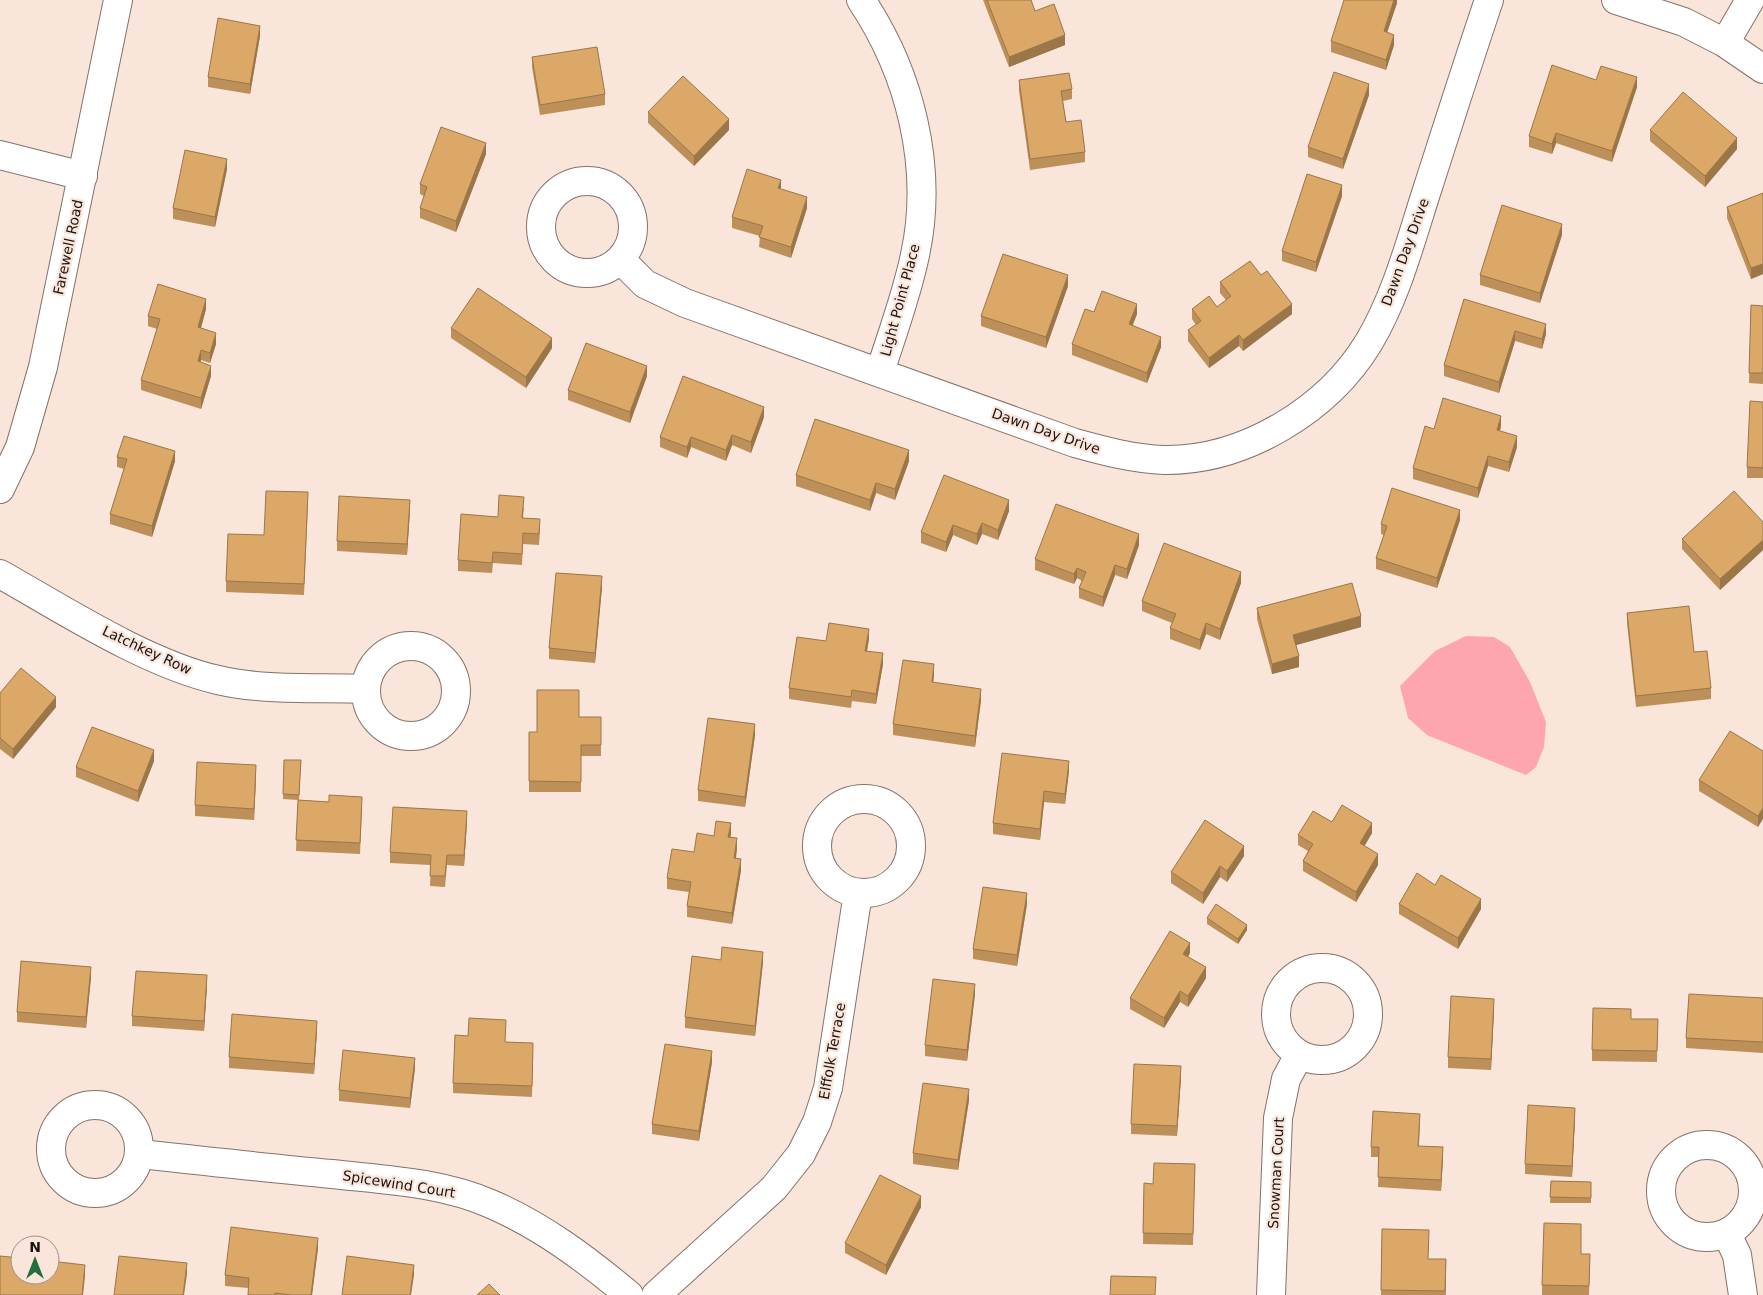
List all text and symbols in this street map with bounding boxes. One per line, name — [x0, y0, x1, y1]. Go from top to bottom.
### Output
street label: Dawn Day Drive — [1378, 196, 1432, 308]
street label: Farewell Road — [50, 198, 86, 296]
street label: Light Point Place — [877, 242, 923, 358]
street label: Dawn Day Drive — [990, 405, 1102, 457]
street label: Latchkey Row — [100, 622, 194, 678]
street label: Elffolk Terrace — [816, 1001, 848, 1101]
street label: Snowman Court — [1265, 1116, 1287, 1229]
street label: Spicewind Court — [341, 1167, 457, 1201]
north arrow — [10, 1235, 60, 1285]
text: N — [29, 1239, 41, 1255]

